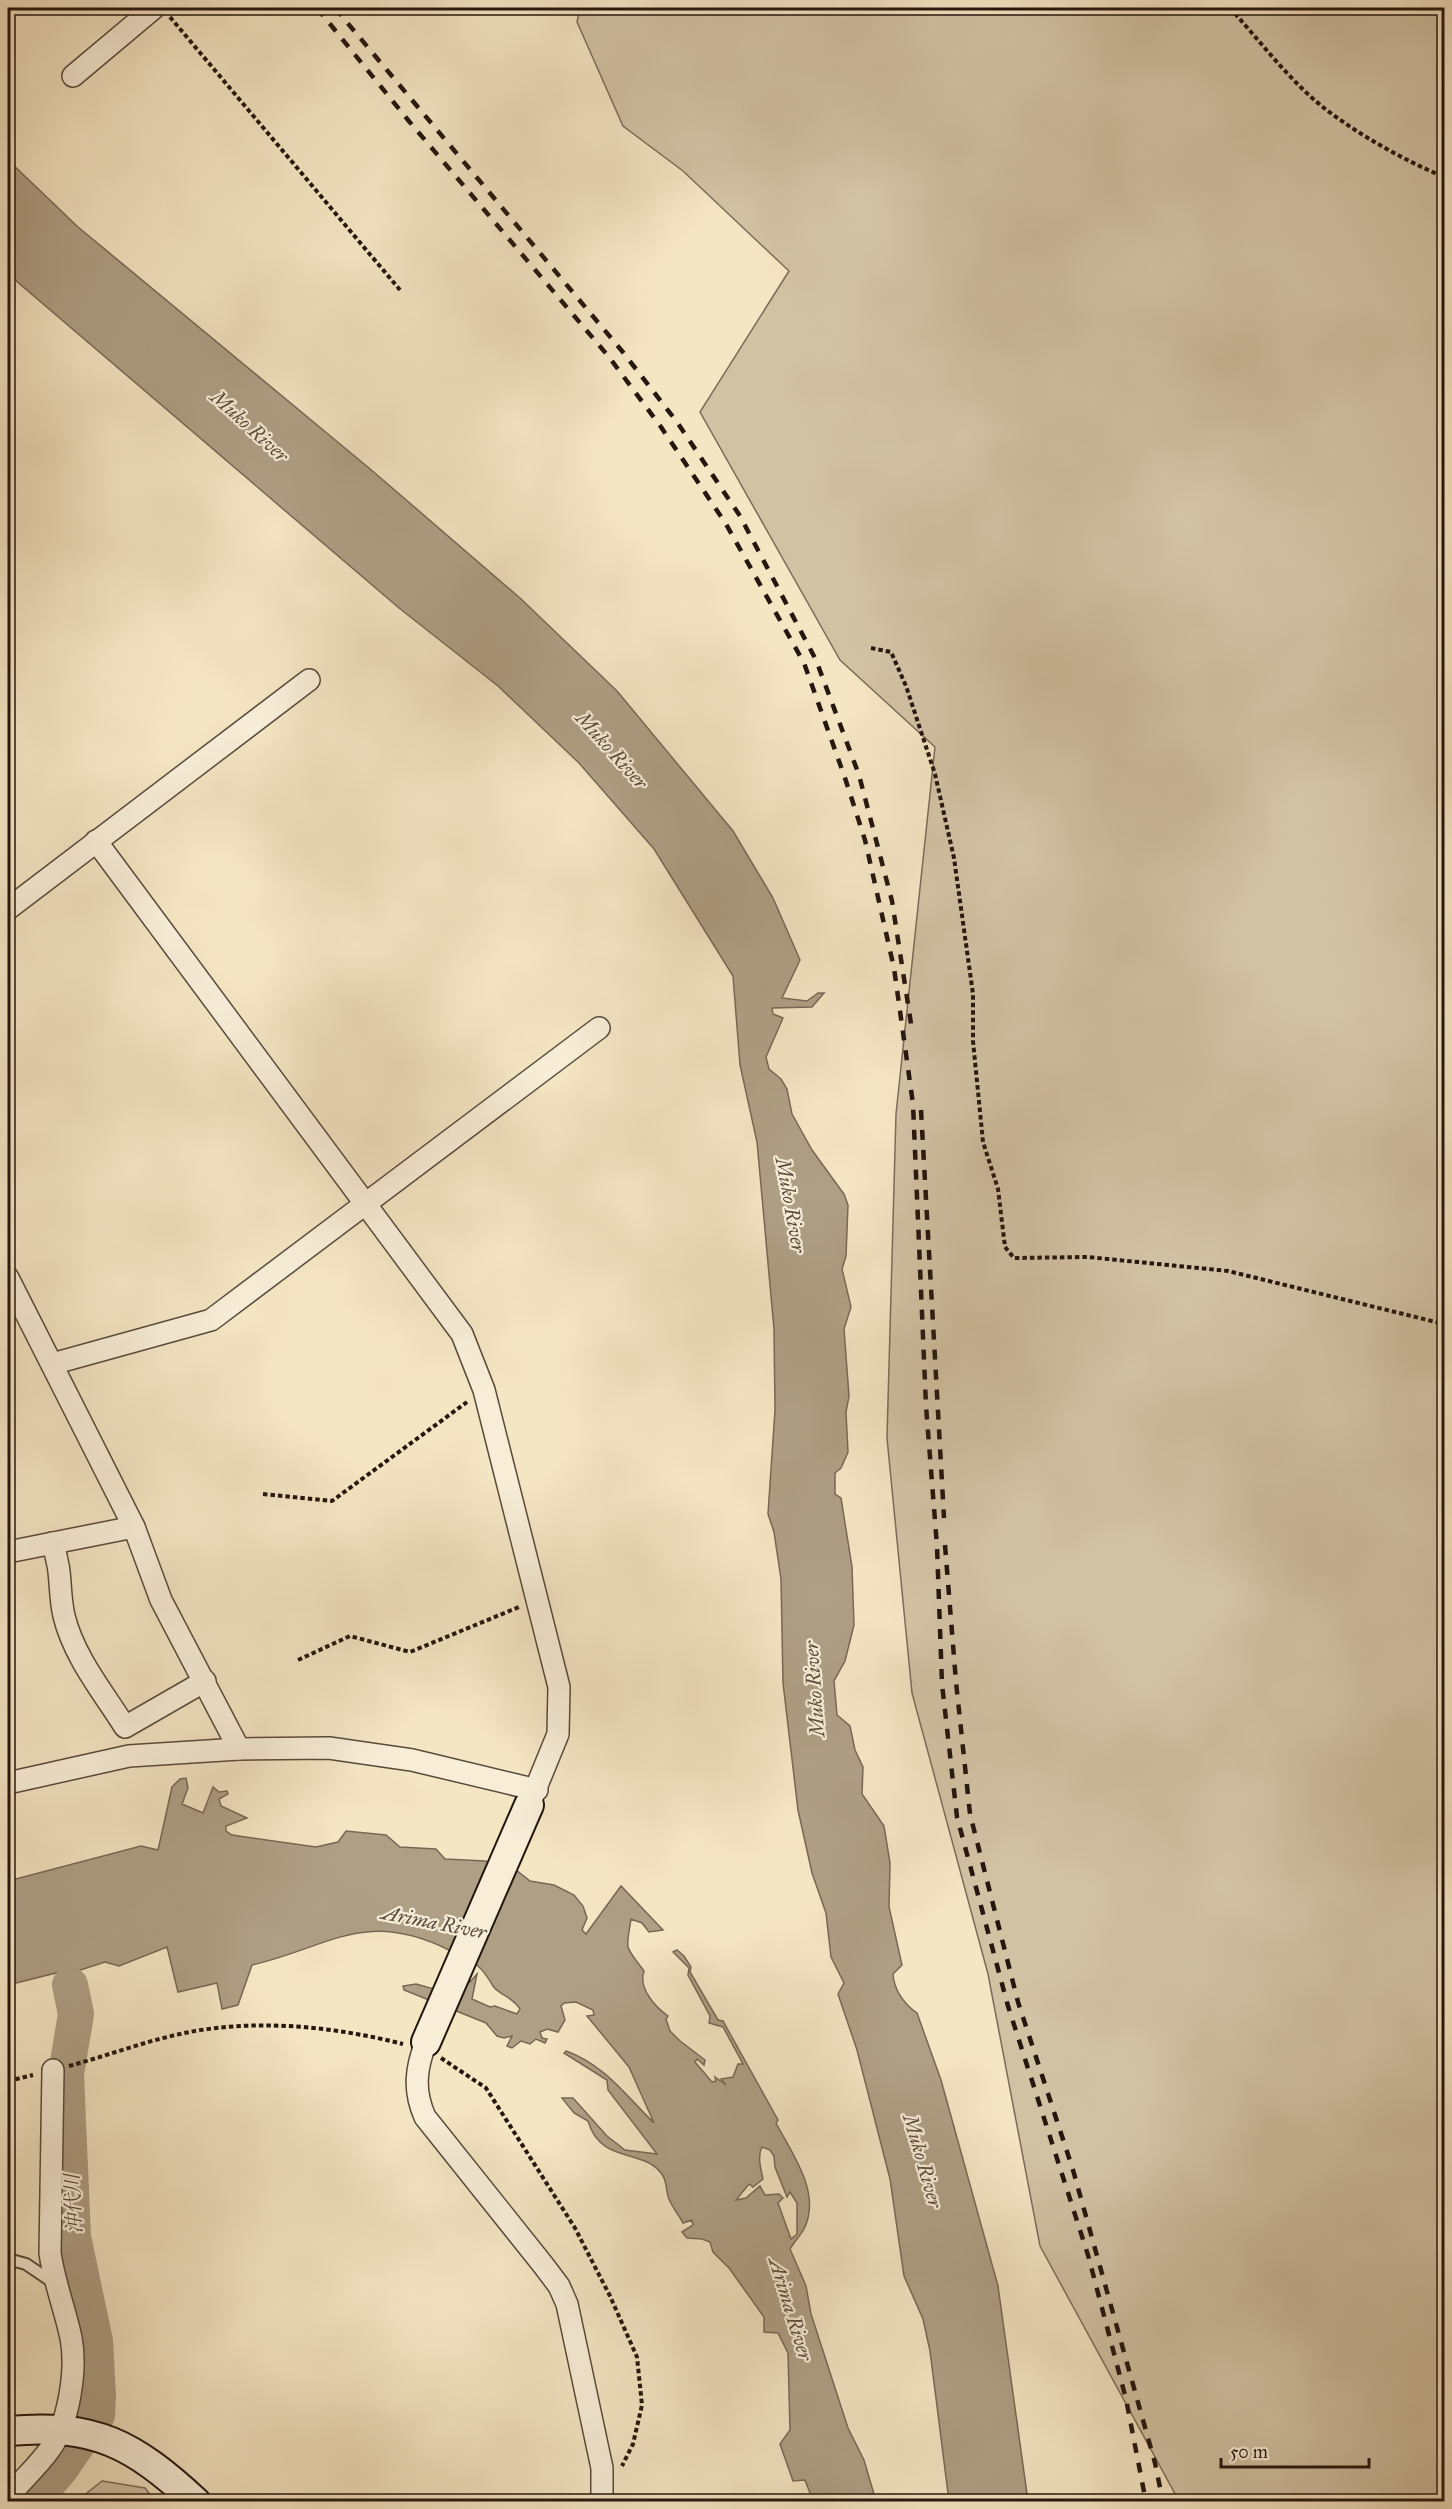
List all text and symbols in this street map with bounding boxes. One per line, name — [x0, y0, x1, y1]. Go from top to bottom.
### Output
water label: Muko River — [205, 384, 295, 468]
water label: Muko River — [570, 705, 654, 795]
water label: Muko River — [770, 1154, 811, 1256]
water label: Muko River — [799, 1639, 829, 1740]
water label: Arima River — [377, 1900, 490, 1944]
water label: Muko River — [898, 2110, 948, 2212]
water label: 沖代川 — [59, 2171, 87, 2235]
water label: Arima River — [763, 2253, 819, 2365]
scale bar — [1221, 2431, 1370, 2469]
text: 50 m — [1230, 2441, 1268, 2463]

